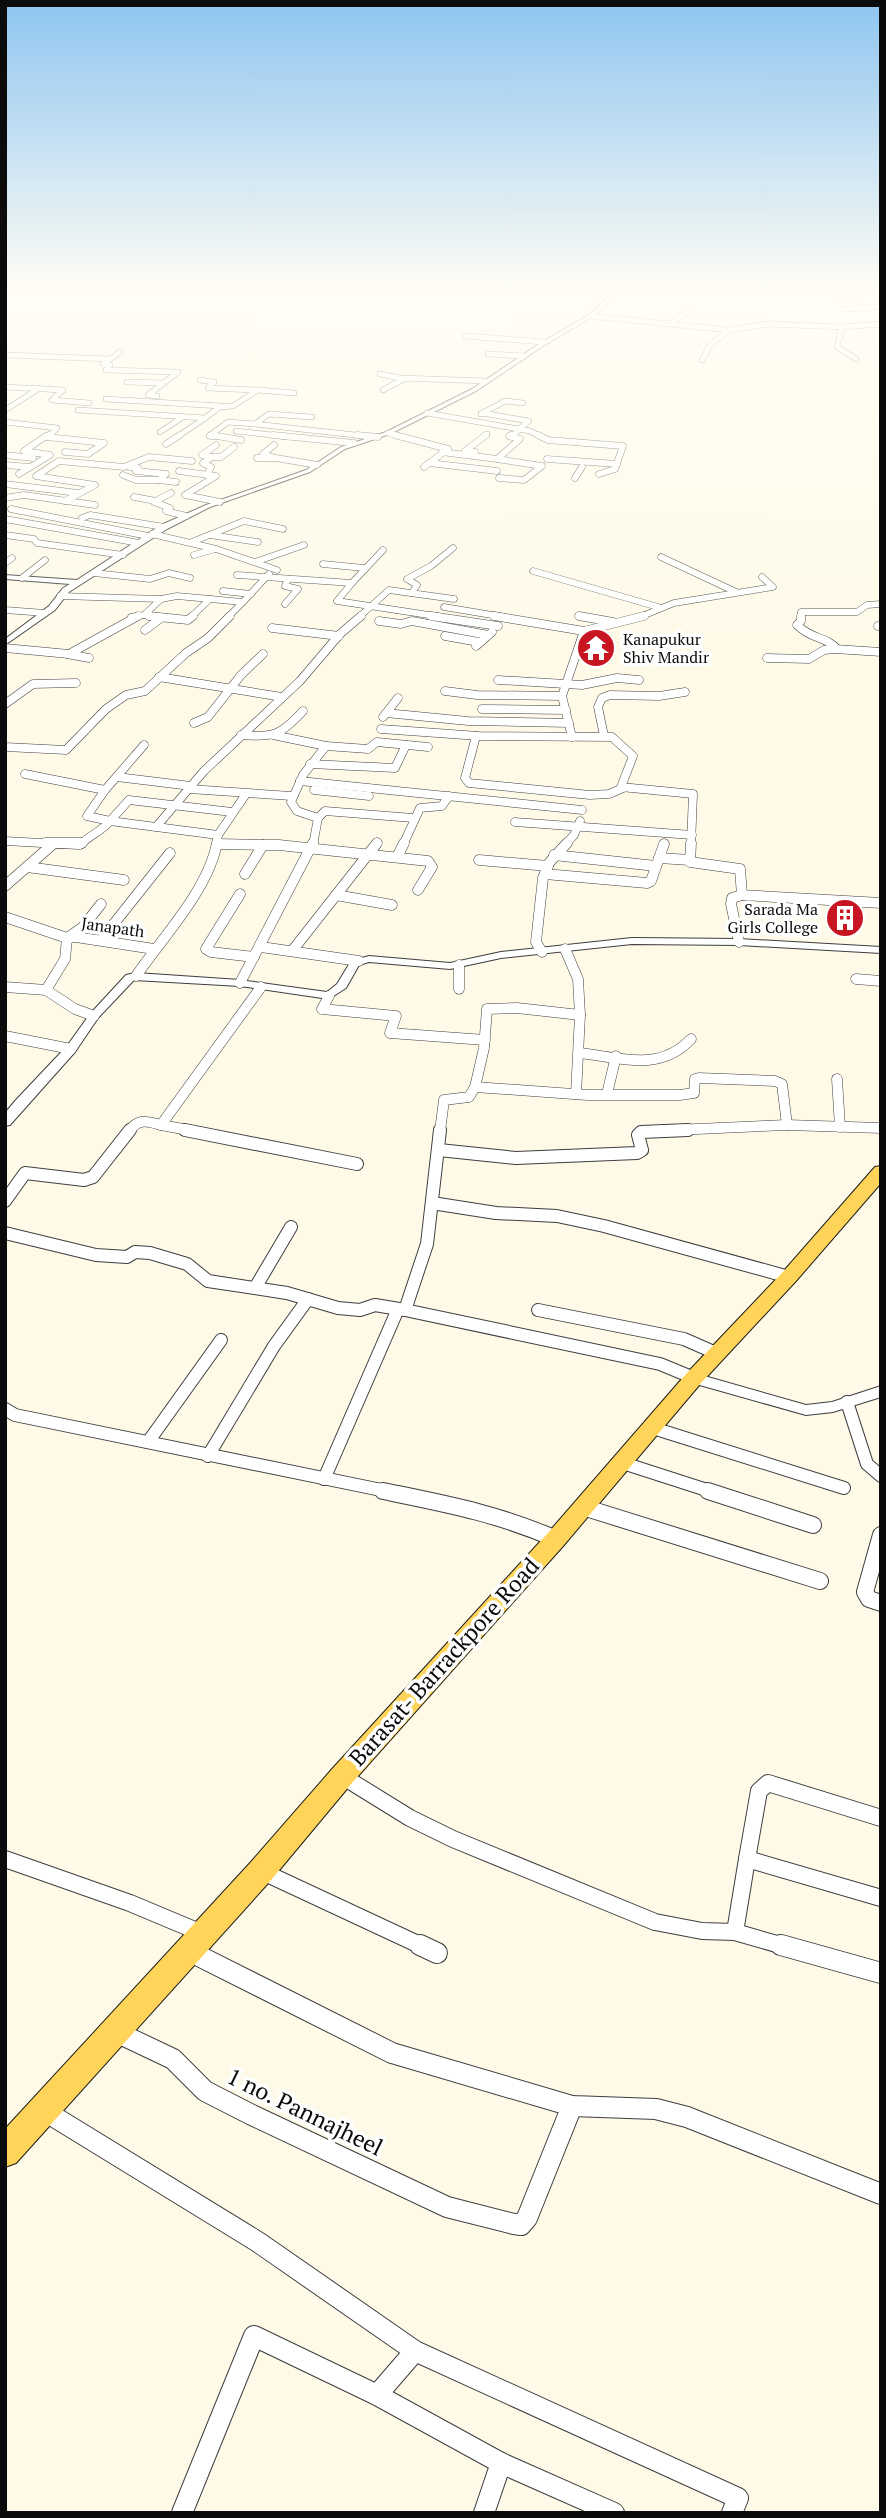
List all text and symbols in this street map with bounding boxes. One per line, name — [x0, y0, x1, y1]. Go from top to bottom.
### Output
temple icon: Kanapukur Shiv Mandir — [575, 627, 617, 669]
place label: Kanapukur Shiv Mandir — [623, 628, 710, 668]
building icon: Sarada Ma Girls College — [824, 897, 866, 939]
place label: Sarada Ma Girls College — [727, 898, 818, 938]
street label: Janapath — [80, 912, 147, 942]
street label: Barasat- Barrackpore Road — [342, 1551, 546, 1773]
street label: 1 no. Pannajheel — [222, 2060, 388, 2163]

